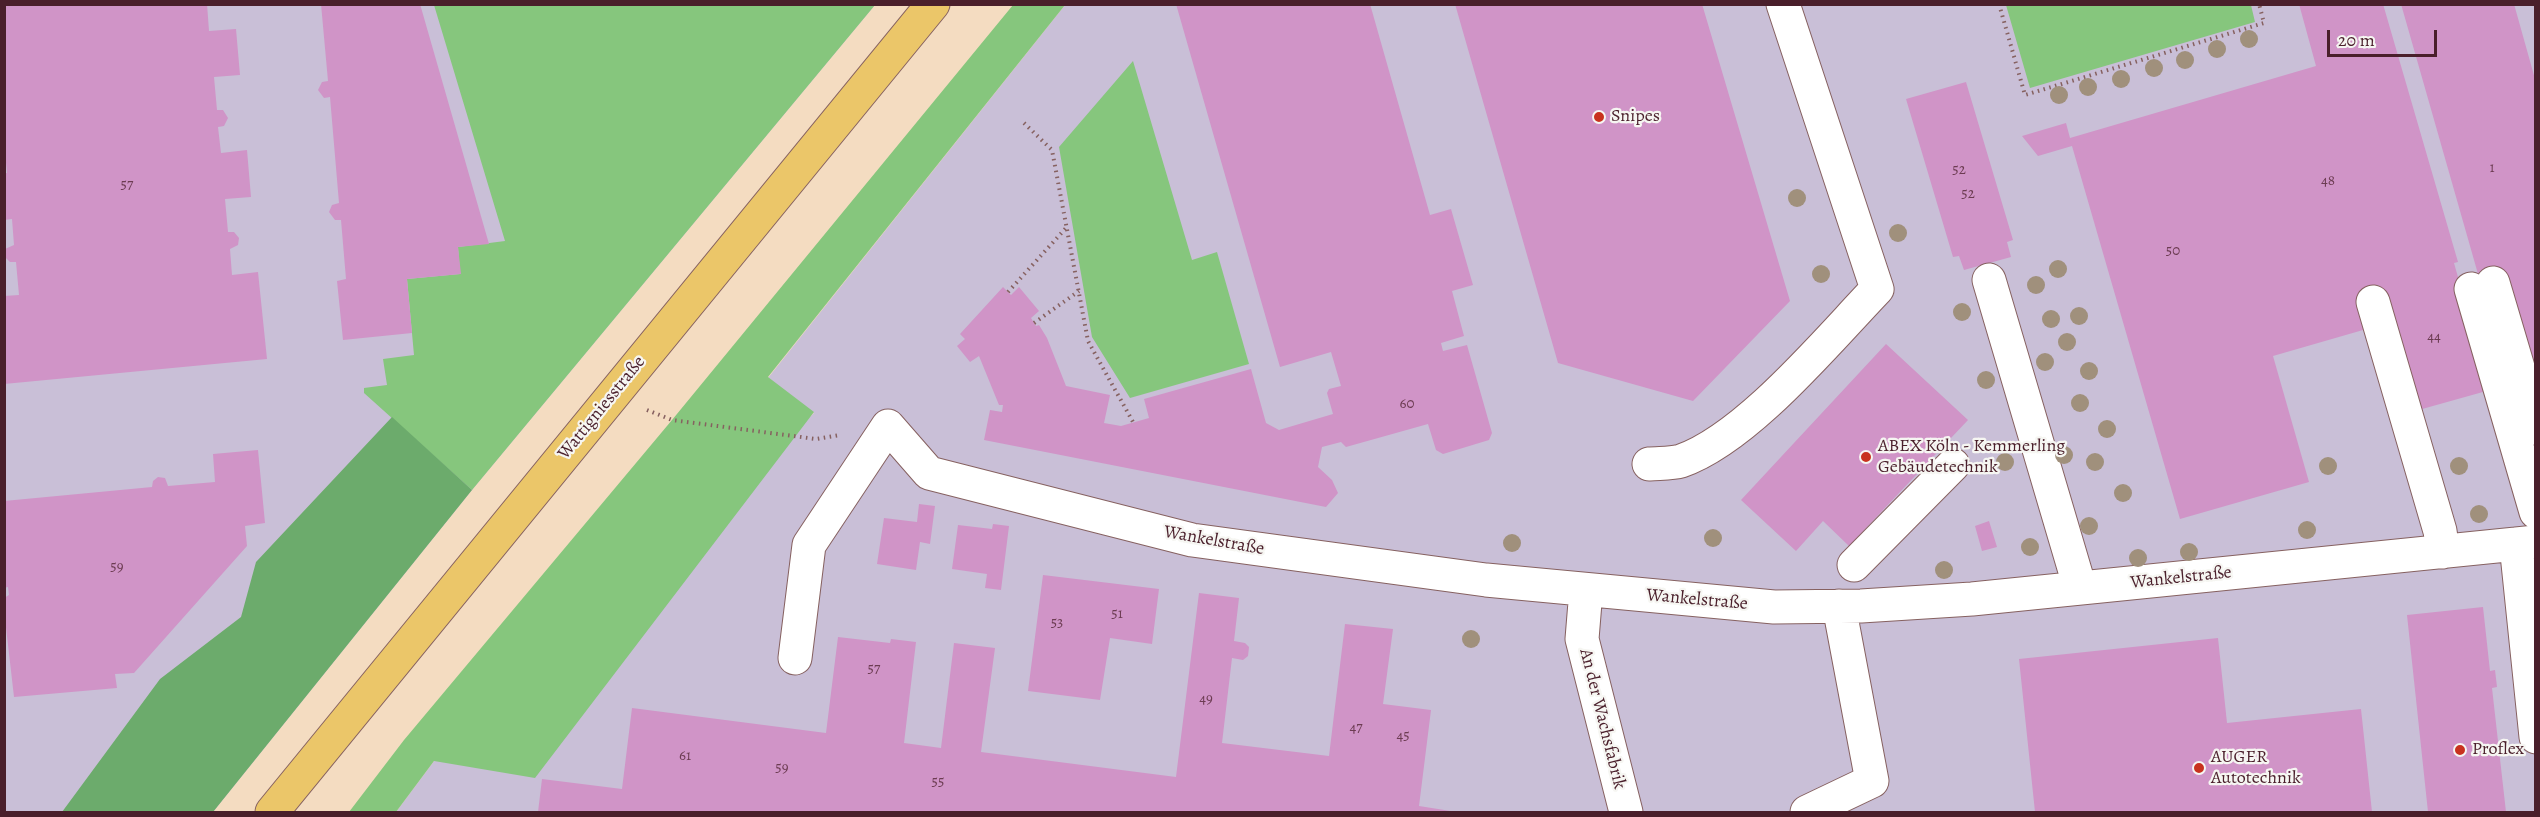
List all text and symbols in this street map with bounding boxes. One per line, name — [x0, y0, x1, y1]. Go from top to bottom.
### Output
scale bar — [2330, 18, 2440, 56]
text: 20 m — [2338, 28, 2375, 52]
place label: Snipes — [1611, 106, 1660, 128]
marker: Snipes — [1592, 110, 1606, 124]
house number: 1 — [2489, 159, 2495, 177]
house number: 52 — [1952, 161, 1966, 179]
house number: 48 — [2321, 172, 2335, 190]
house number: 57 — [121, 176, 133, 194]
house number: 52 — [1961, 185, 1975, 203]
house number: 50 — [2166, 242, 2180, 260]
house number: 44 — [2427, 328, 2441, 346]
street label: Wattigniesstraße — [554, 352, 650, 464]
house number: 60 — [1400, 395, 1414, 413]
place label: ABEX Köln - Kemmerling Gebäudetechnik — [1878, 436, 2065, 478]
marker: ABEX Köln - Kemmerling Gebäudetechnik — [1859, 450, 1873, 464]
street label: Wankelstraße — [1162, 522, 1266, 560]
house number: 59 — [110, 558, 124, 576]
street label: Wankelstraße — [2129, 562, 2233, 594]
street label: Wankelstraße — [1645, 585, 1749, 615]
house number: 51 — [1111, 605, 1123, 623]
house number: 53 — [1051, 614, 1063, 632]
street label: An der Wachsfabrik — [1574, 646, 1630, 792]
house number: 57 — [868, 660, 880, 678]
house number: 49 — [1199, 690, 1213, 708]
house number: 47 — [1349, 719, 1363, 737]
house number: 45 — [1396, 727, 1410, 745]
place label: Proflex — [2472, 739, 2524, 761]
marker: Proflex — [2453, 743, 2467, 757]
house number: 61 — [679, 747, 691, 765]
place label: AUGER Autotechnik — [2211, 747, 2301, 789]
house number: 59 — [775, 759, 789, 777]
marker: AUGER Autotechnik — [2192, 761, 2206, 775]
house number: 55 — [932, 773, 944, 791]

